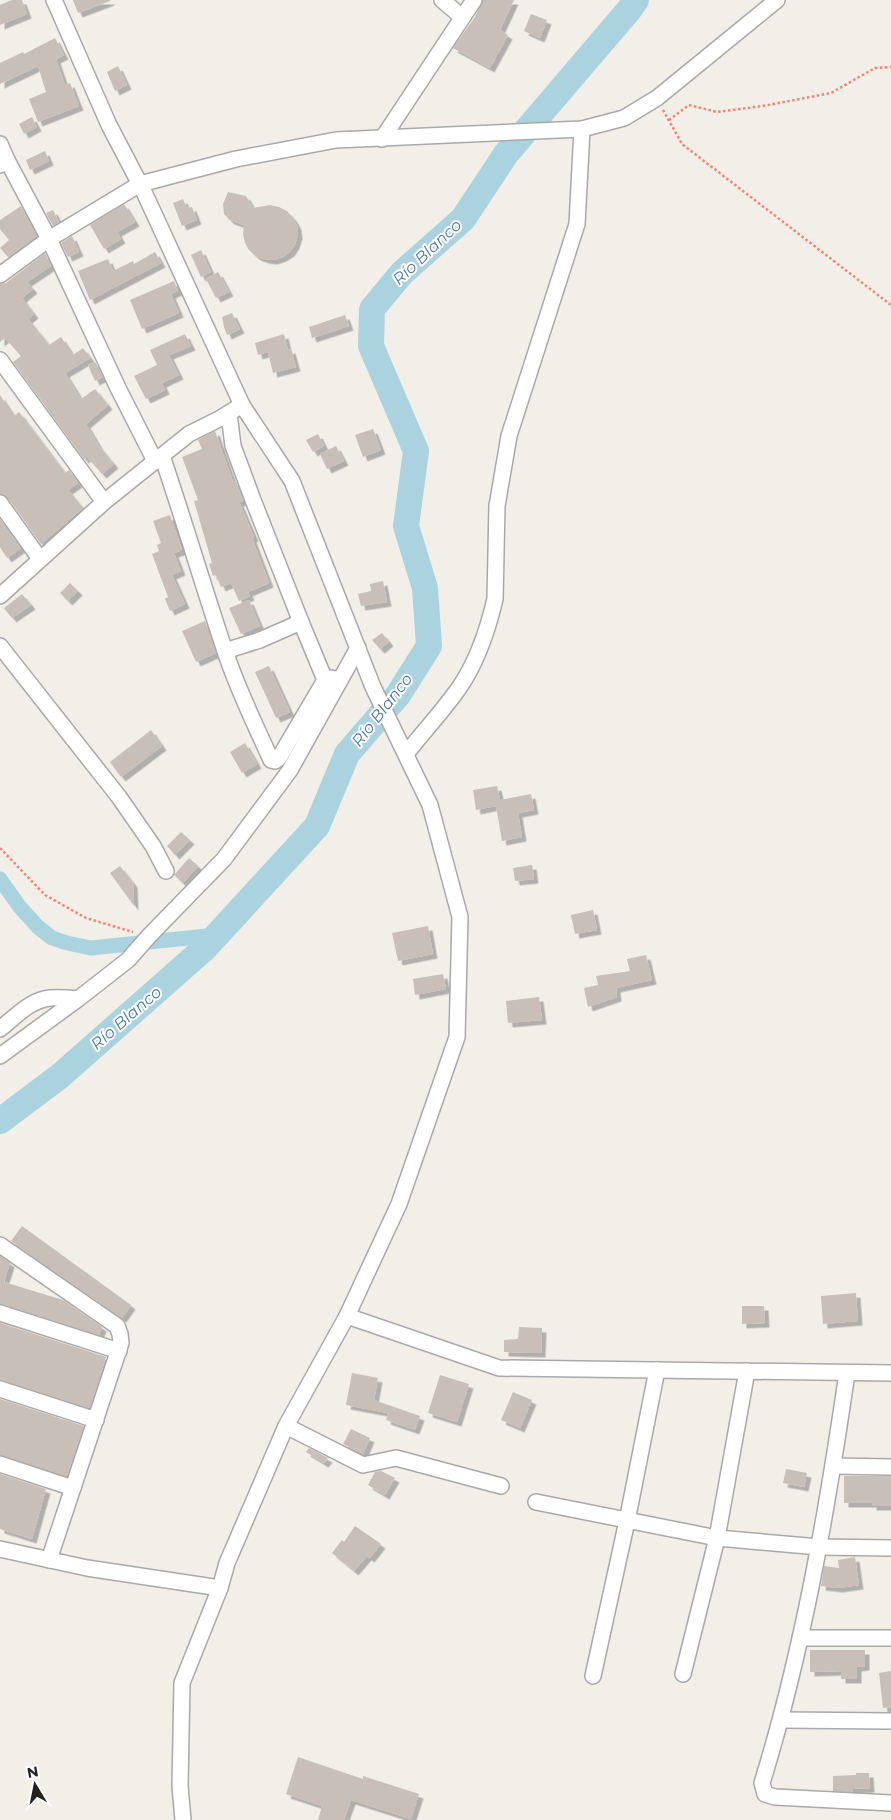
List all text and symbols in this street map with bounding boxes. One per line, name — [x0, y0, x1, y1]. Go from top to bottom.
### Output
water label: Río Blanco — [389, 215, 465, 289]
water label: Río Blanco — [348, 670, 416, 750]
water label: Río Blanco — [87, 982, 165, 1054]
north arrow — [10, 1760, 60, 1810]
text: N — [26, 1762, 40, 1782]

